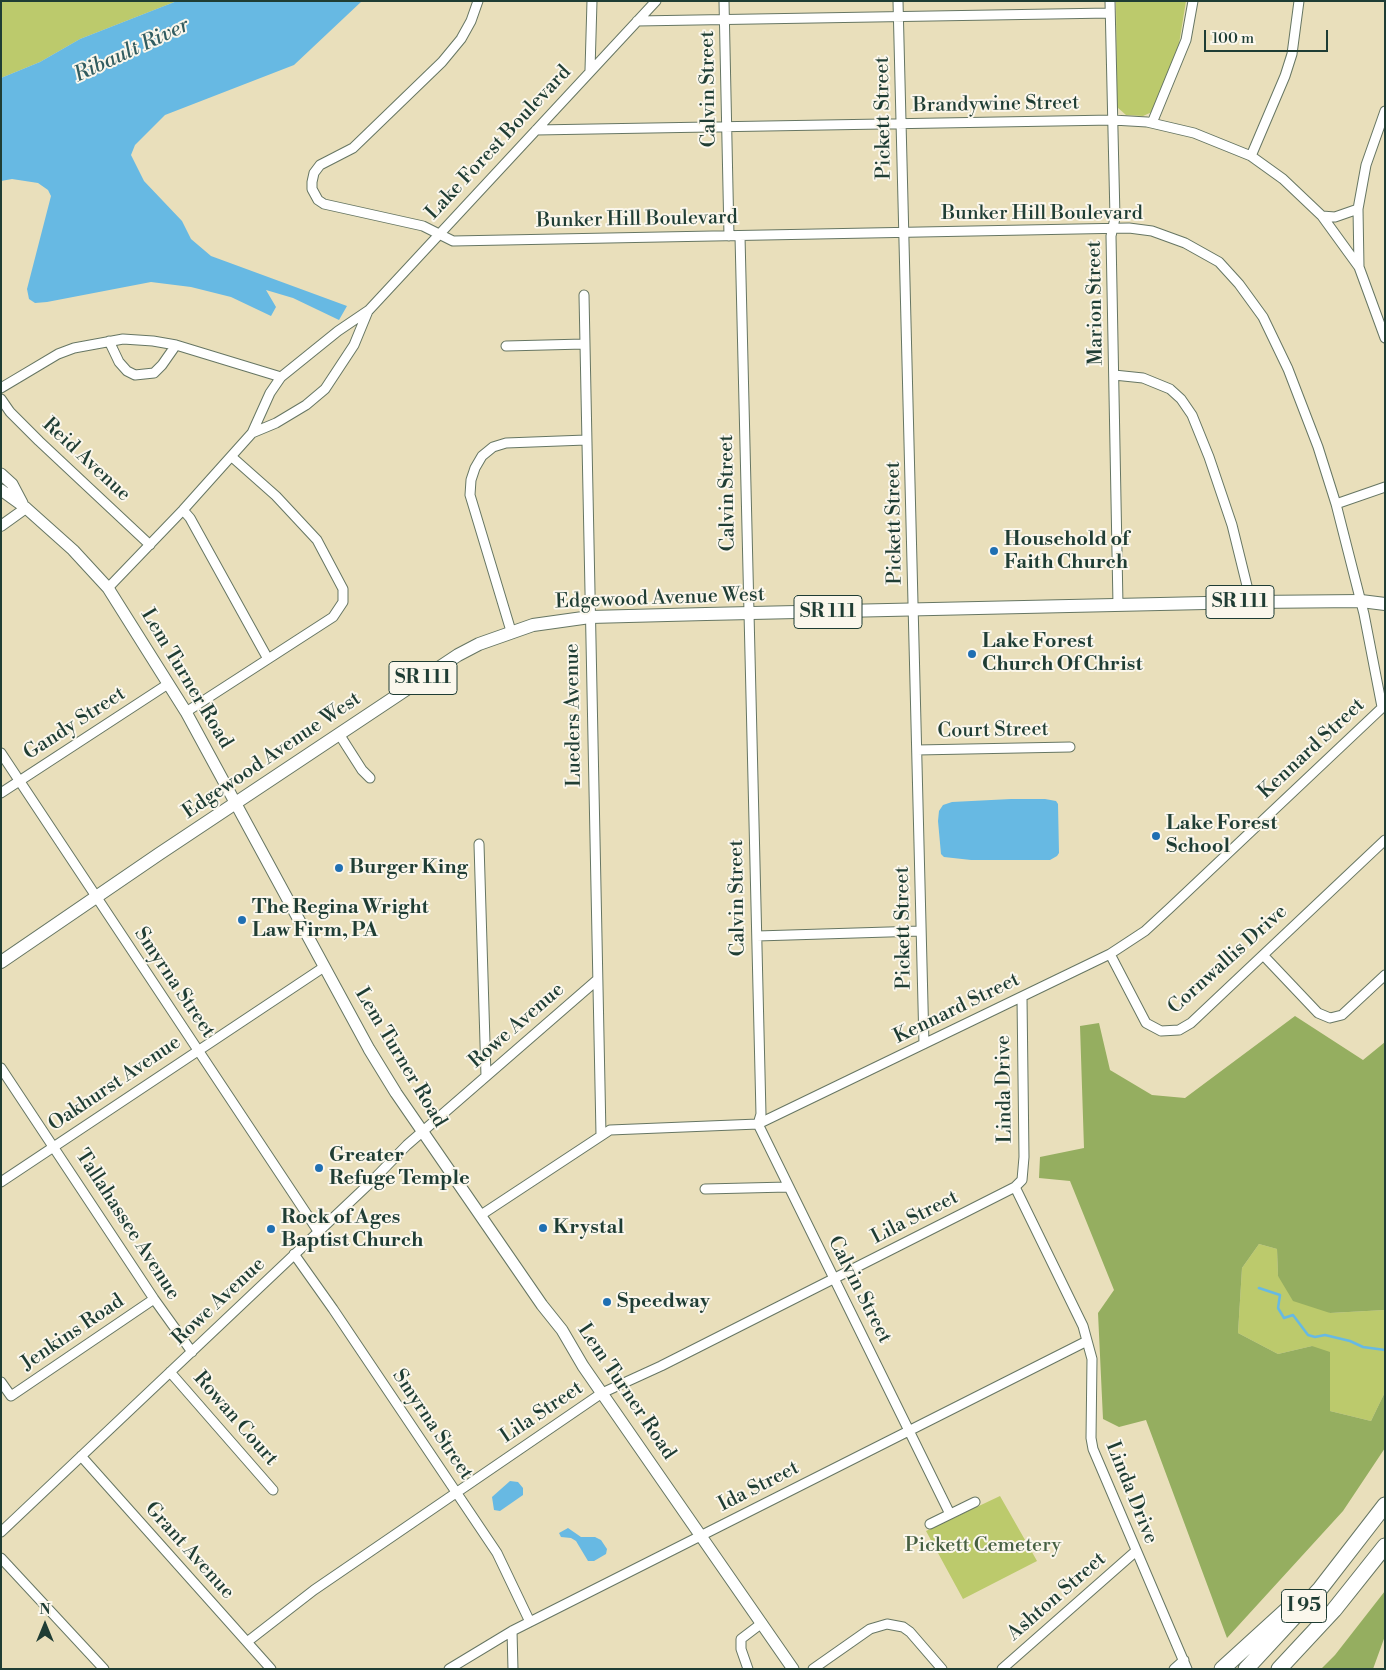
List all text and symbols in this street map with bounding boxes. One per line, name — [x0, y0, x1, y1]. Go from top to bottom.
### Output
water label: Ribault River — [70, 13, 194, 89]
scale bar — [1206, 20, 1330, 52]
text: 100 m — [1212, 29, 1254, 48]
street label: Calvin Street — [696, 30, 722, 148]
street label: Pickett Street — [871, 56, 897, 180]
street label: Lake Forest Boulevard — [421, 61, 577, 225]
street label: Brandywine Street — [912, 92, 1080, 118]
street label: Bunker Hill Boulevard — [941, 202, 1143, 226]
street label: Bunker Hill Boulevard — [536, 206, 738, 234]
street label: Marion Street — [1083, 240, 1109, 366]
street label: Reid Avenue — [37, 413, 135, 507]
street label: Calvin Street — [715, 434, 741, 552]
street label: Pickett Street — [882, 461, 908, 585]
place label: Household of Faith Church — [1004, 528, 1129, 575]
marker: Household of Faith Church — [988, 545, 1000, 557]
street label: Edgewood Avenue West — [555, 583, 765, 615]
road number: SR 111 — [1206, 586, 1274, 618]
road number: SR 111 — [794, 596, 862, 628]
street label: Lem Turner Road — [135, 605, 237, 753]
place label: Lake Forest Church Of Christ — [982, 630, 1143, 677]
street label: Lueders Avenue — [561, 643, 587, 787]
marker: Lake Forest Church Of Christ — [966, 648, 978, 660]
road number: SR 111 — [389, 661, 457, 694]
street label: Gandy Street — [20, 682, 130, 766]
street label: Edgewood Avenue West — [178, 687, 366, 825]
street label: Kennard Street — [1254, 694, 1370, 804]
street label: Court Street — [937, 718, 1049, 744]
place label: Lake Forest School — [1166, 812, 1277, 859]
marker: Lake Forest School — [1150, 830, 1162, 842]
street label: Calvin Street — [725, 839, 751, 957]
place label: Burger King — [349, 856, 468, 880]
marker: Burger King — [333, 862, 345, 874]
street label: Pickett Street — [891, 866, 917, 990]
place label: The Regina Wright Law Firm, PA — [252, 896, 429, 943]
street label: Cornwallis Drive — [1163, 900, 1293, 1020]
marker: The Regina Wright Law Firm, PA — [236, 914, 248, 926]
street label: Smyrna Street — [128, 923, 220, 1043]
street label: Kennard Street — [890, 968, 1024, 1050]
street label: Rowe Avenue — [464, 978, 570, 1074]
street label: Lem Turner Road — [349, 984, 451, 1132]
street label: Oakhurst Avenue — [44, 1031, 186, 1137]
street label: Linda Drive — [992, 1035, 1018, 1143]
place label: Greater Refuge Temple — [329, 1144, 470, 1191]
street label: Tallahassee Avenue — [69, 1145, 185, 1305]
marker: Greater Refuge Temple — [313, 1162, 325, 1174]
street label: Lila Street — [868, 1186, 962, 1250]
place label: Rock of Ages Baptist Church — [281, 1206, 423, 1253]
place label: Krystal — [553, 1216, 624, 1240]
marker: Krystal — [537, 1222, 549, 1234]
marker: Rock of Ages Baptist Church — [265, 1223, 277, 1235]
street label: Calvin Street — [822, 1232, 896, 1348]
street label: Rowe Avenue — [168, 1253, 270, 1351]
street label: Jenkins Road — [17, 1290, 129, 1376]
place label: Speedway — [617, 1290, 710, 1314]
marker: Speedway — [601, 1296, 613, 1308]
street label: Lem Turner Road — [572, 1319, 680, 1465]
street label: Smyrna Street — [386, 1365, 478, 1485]
street label: Rowan Court — [187, 1367, 283, 1471]
street label: Lila Street — [496, 1377, 588, 1449]
street label: Linda Drive — [1100, 1438, 1162, 1548]
street label: Ida Street — [715, 1456, 803, 1518]
street label: Grant Avenue — [139, 1497, 239, 1605]
park label: Pickett Cemetery — [905, 1534, 1061, 1558]
street label: Ashton Street — [1003, 1548, 1111, 1646]
road number: I 95 — [1282, 1590, 1326, 1622]
north arrow — [20, 1600, 70, 1650]
text: N — [39, 1601, 51, 1619]

